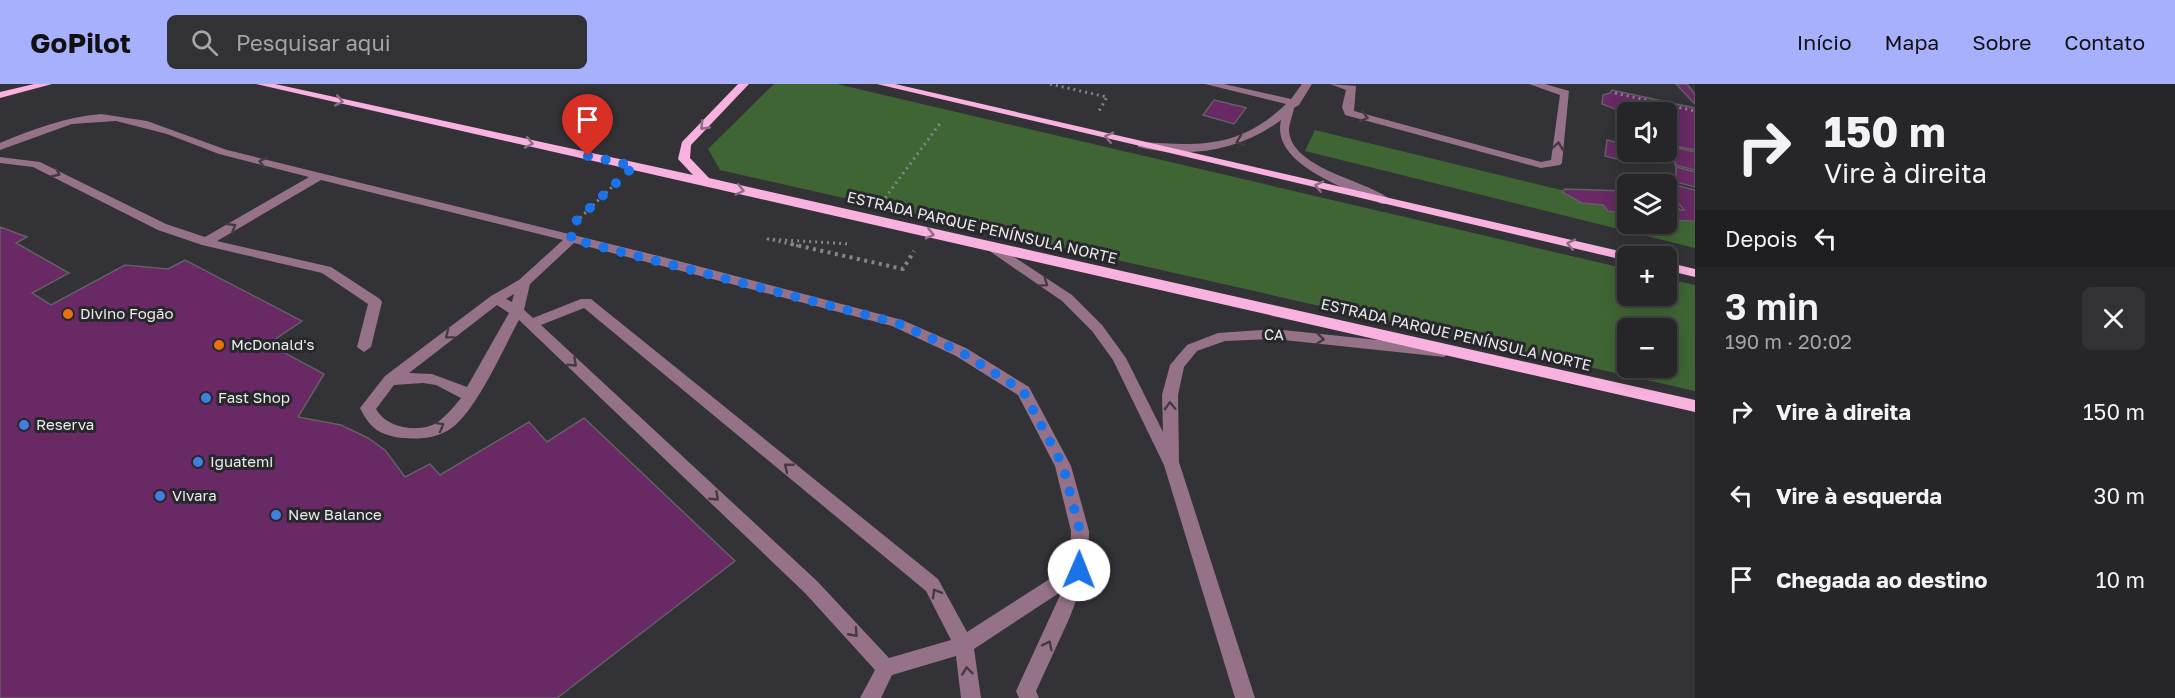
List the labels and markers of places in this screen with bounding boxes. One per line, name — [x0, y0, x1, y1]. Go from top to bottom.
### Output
pin — [562, 94, 613, 156]
place label: Divino Fogão — [80, 304, 173, 322]
marker: Divino Fogão — [61, 307, 75, 321]
place label: McDonald's — [231, 335, 314, 353]
marker: McDonald's — [212, 338, 226, 352]
place label: Fast Shop — [218, 388, 290, 406]
marker: Fast Shop — [199, 391, 213, 405]
place label: Reserva — [36, 415, 94, 433]
marker: Reserva — [17, 418, 31, 432]
place label: Iguatemi — [210, 452, 273, 470]
marker: Iguatemi — [191, 455, 205, 469]
place label: Vivara — [172, 486, 217, 504]
marker: Vivara — [153, 489, 167, 503]
place label: New Balance — [288, 505, 382, 523]
marker: New Balance — [269, 508, 283, 522]

